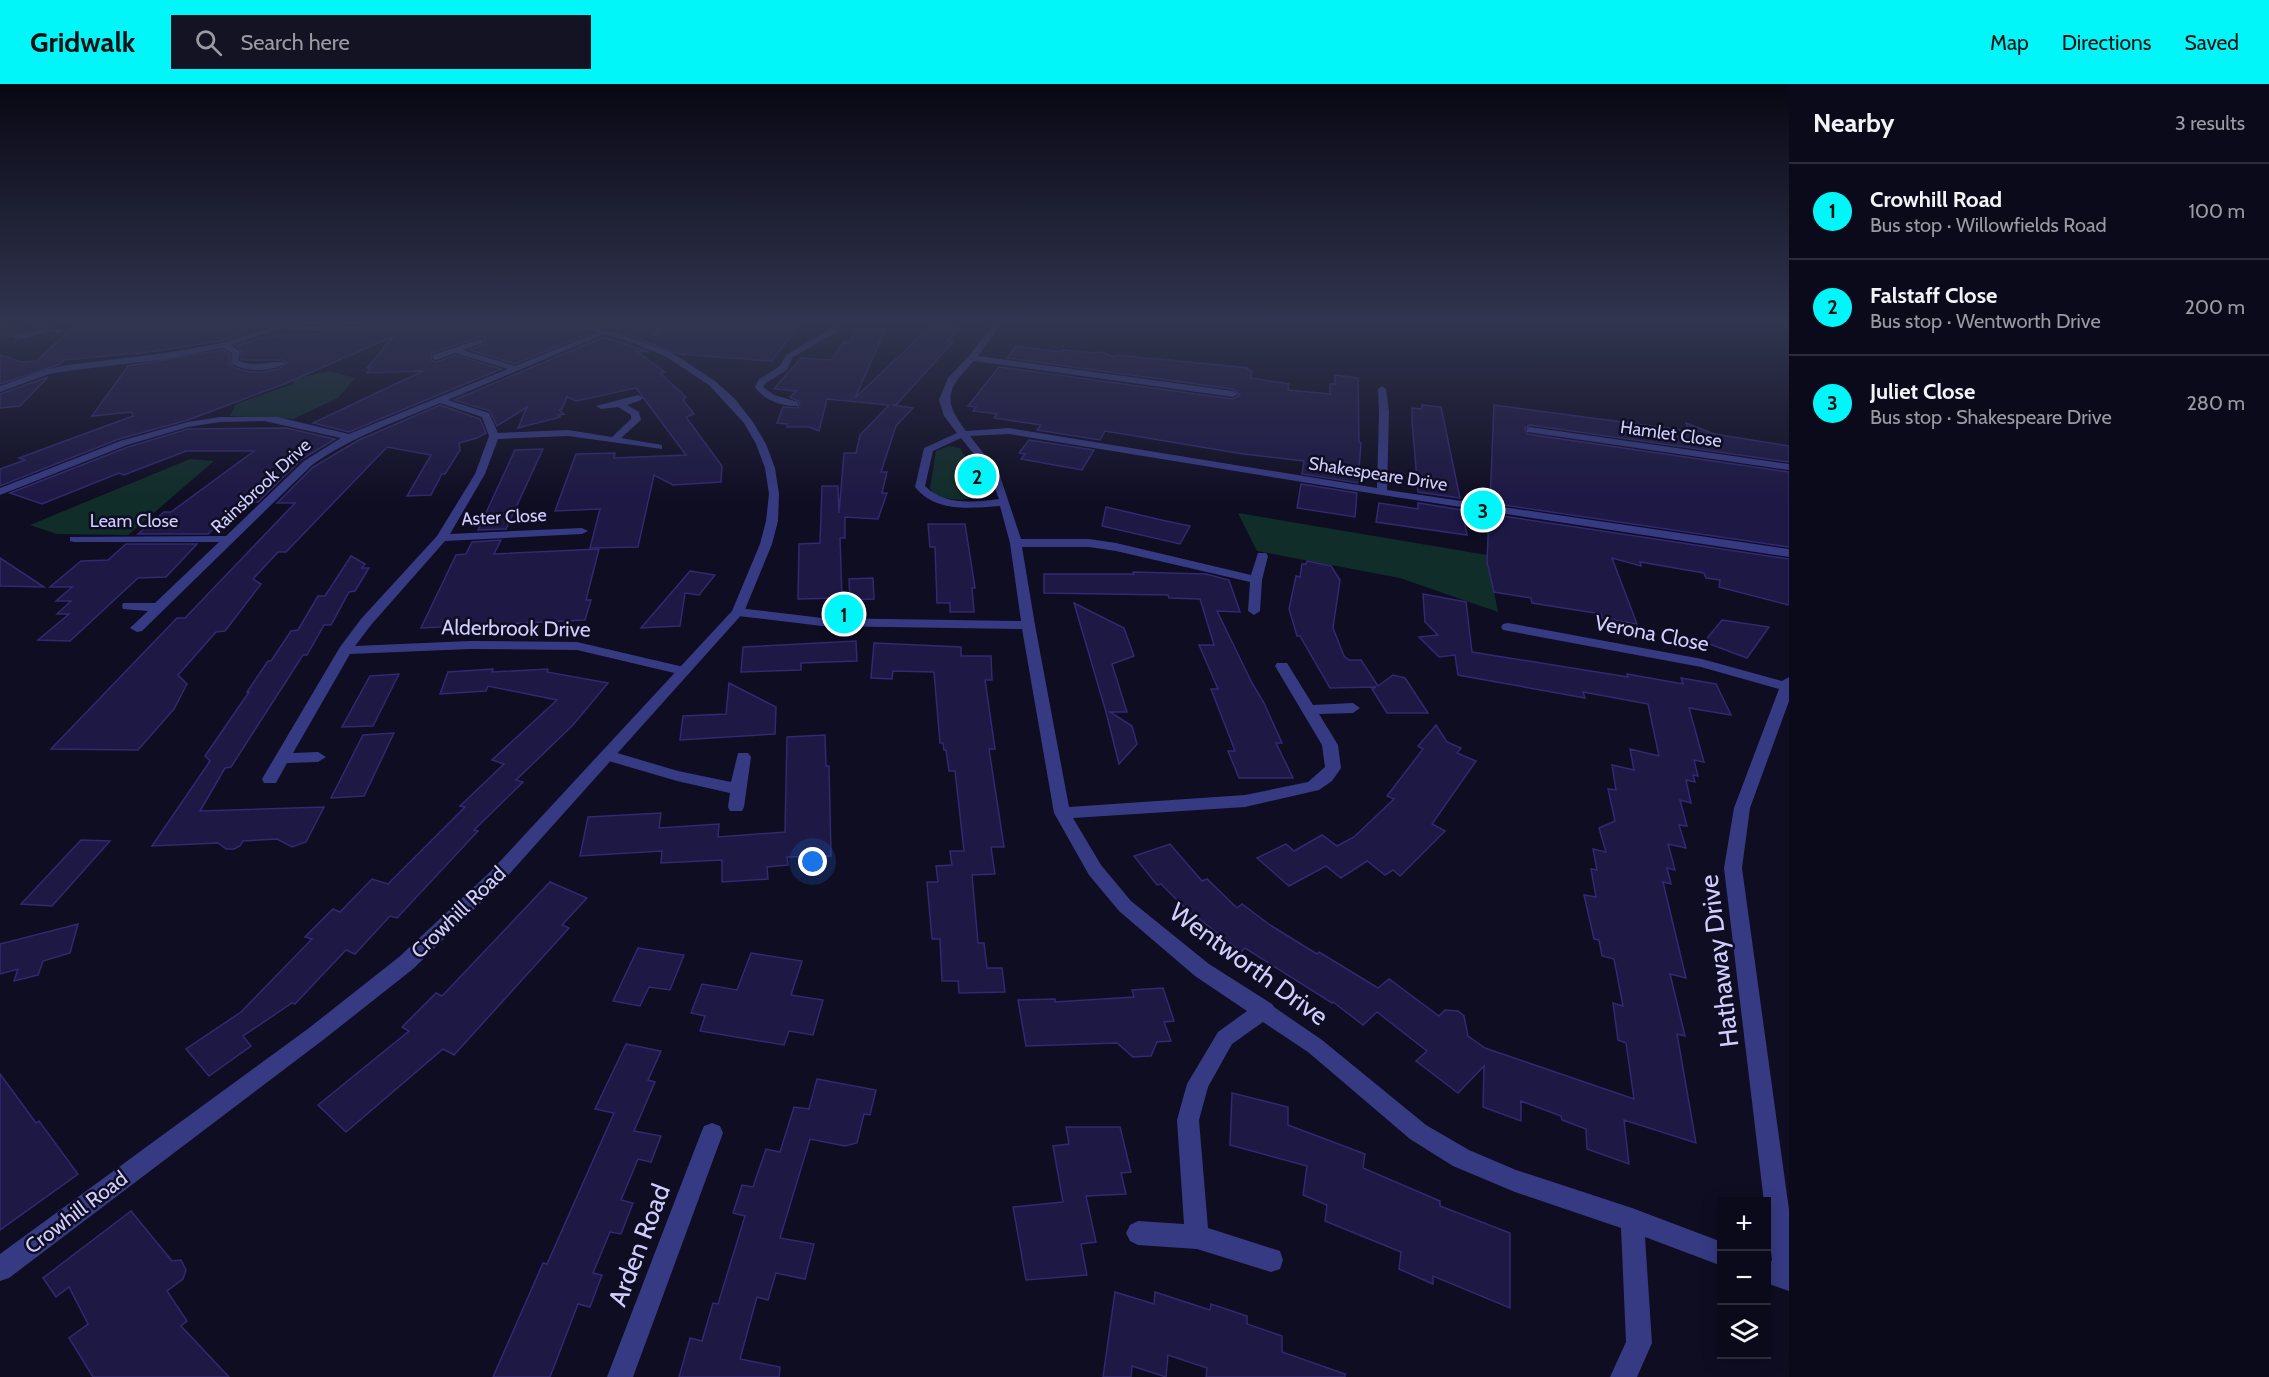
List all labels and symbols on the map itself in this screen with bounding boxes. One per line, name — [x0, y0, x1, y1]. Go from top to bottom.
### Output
street label: Hamlet Close — [1619, 416, 1723, 452]
street label: Rainsbrook Drive — [207, 434, 315, 538]
street label: Shakespeare Drive — [1307, 452, 1449, 496]
pin: 2 — [958, 454, 996, 498]
pin: 3 — [1464, 488, 1502, 532]
street label: Aster Close — [461, 504, 547, 530]
street label: Leam Close — [90, 510, 178, 532]
pin: 1 — [824, 592, 864, 636]
street label: Verona Close — [1593, 610, 1711, 656]
street label: Alderbrook Drive — [441, 614, 591, 642]
your location — [798, 847, 827, 876]
street label: Crowhill Road — [405, 861, 511, 963]
street label: Hathaway Drive — [1693, 873, 1745, 1049]
street label: Wentworth Drive — [1163, 896, 1335, 1032]
street label: Crowhill Road — [20, 1165, 132, 1259]
street label: Arden Road — [601, 1179, 677, 1311]

